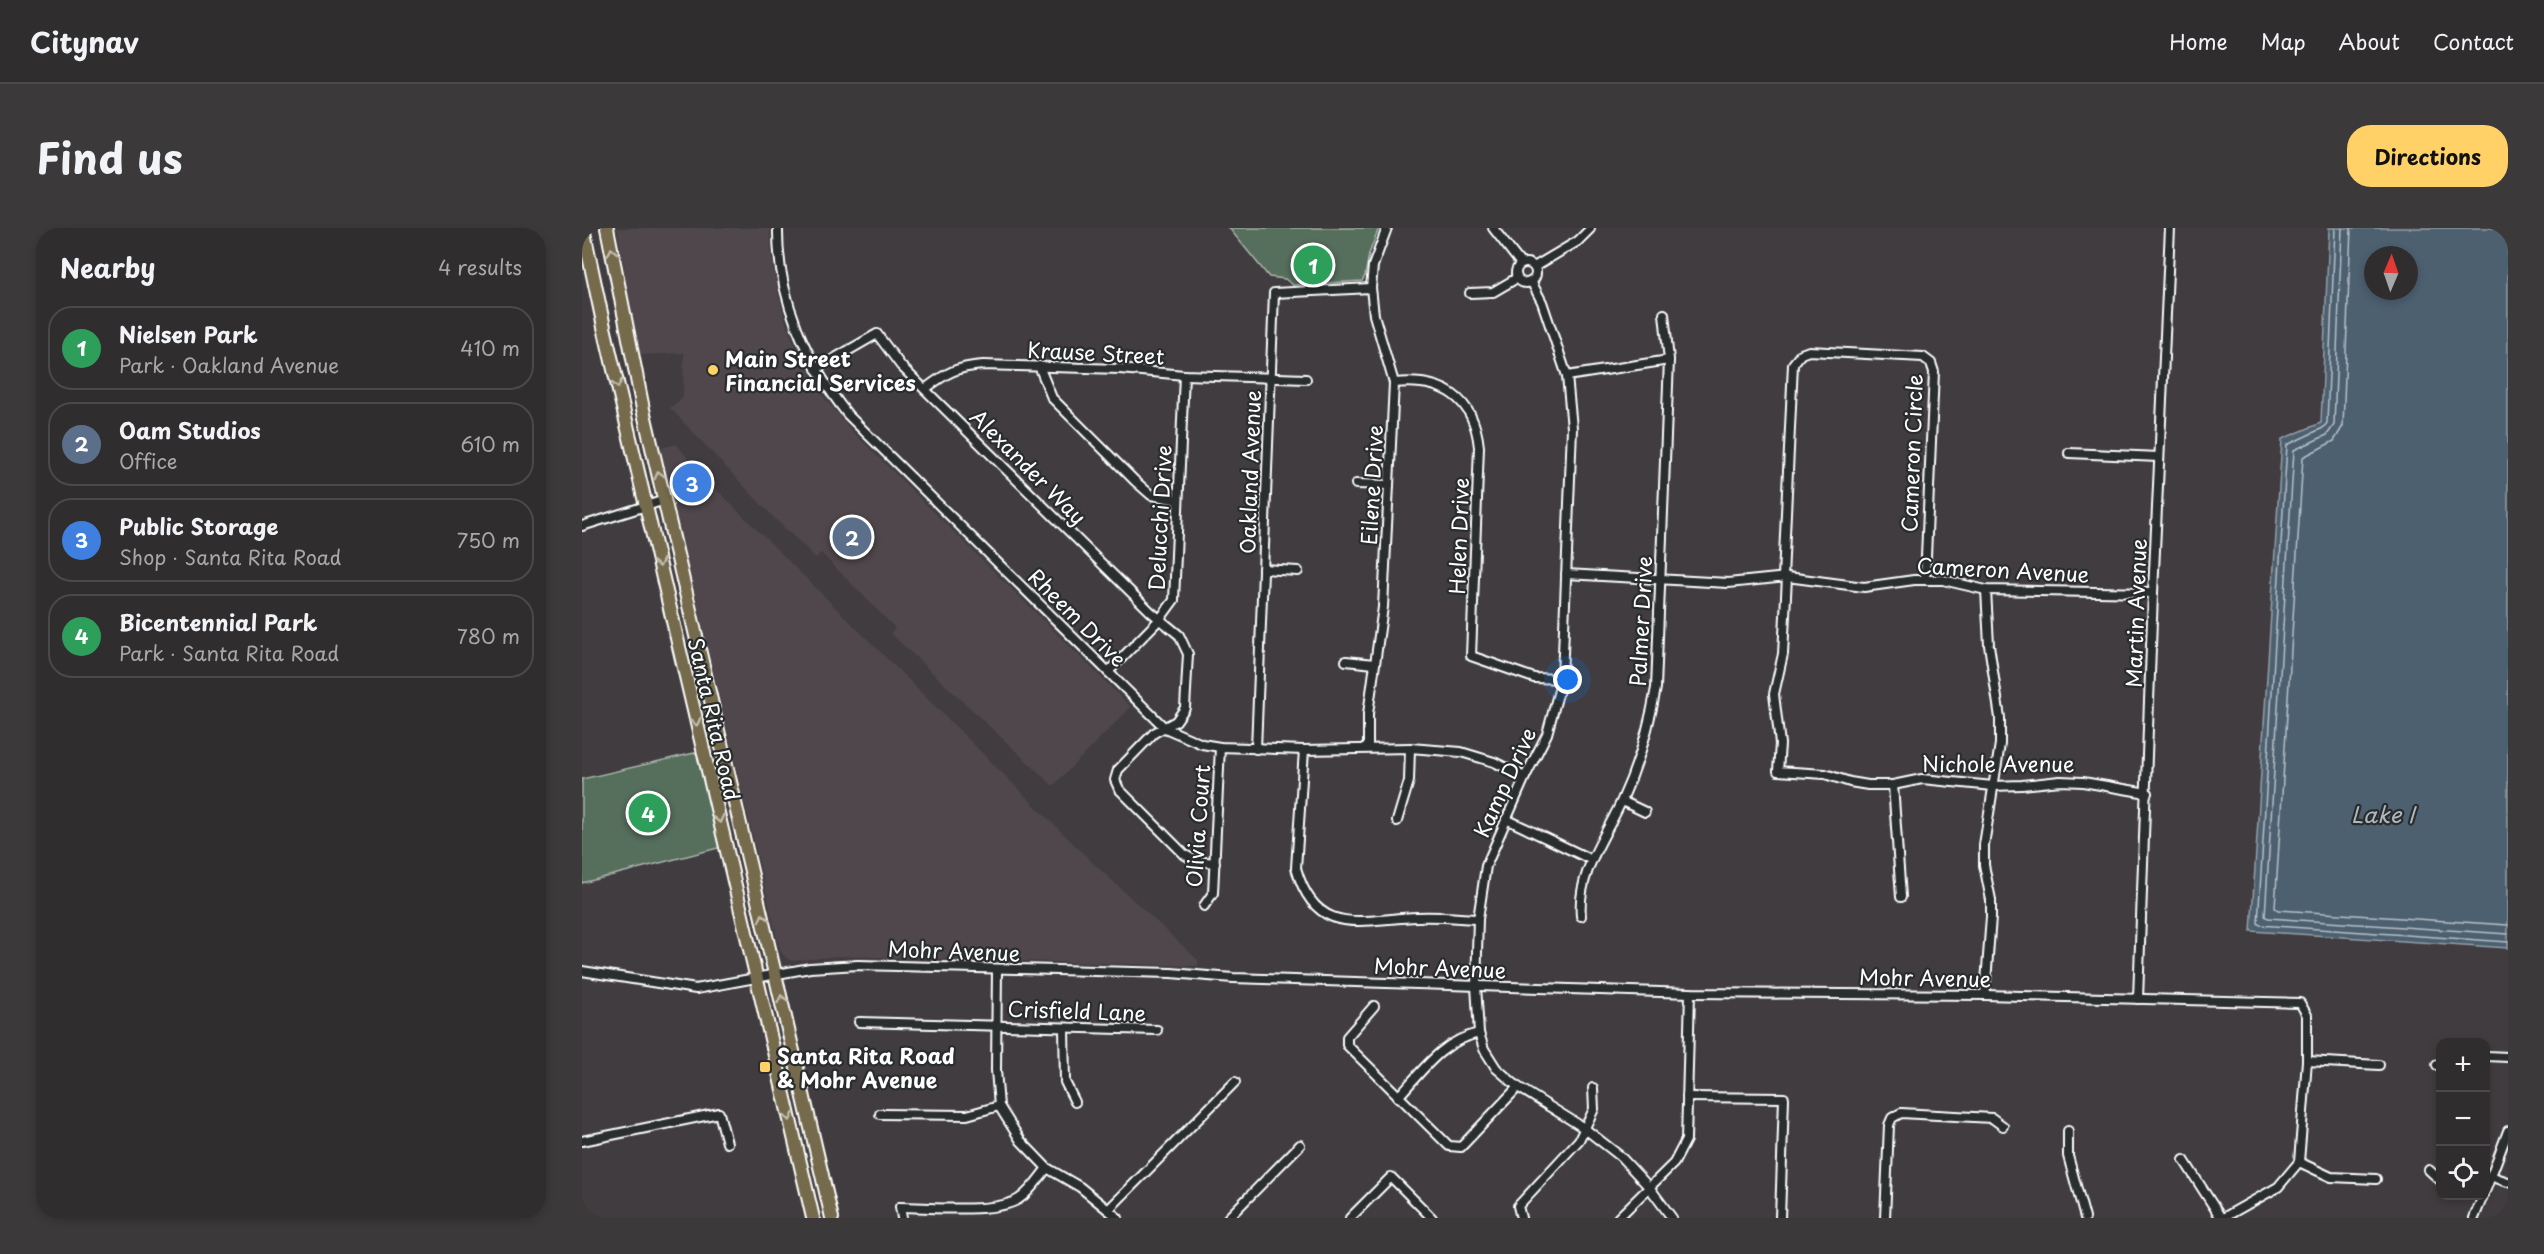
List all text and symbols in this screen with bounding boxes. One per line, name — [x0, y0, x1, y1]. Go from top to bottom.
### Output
text: Citynav — [30, 20, 139, 63]
text: Home — [2169, 25, 2228, 57]
text: Map — [2261, 25, 2306, 57]
text: About — [2339, 25, 2400, 57]
text: Contact — [2433, 25, 2514, 57]
text: Find us — [36, 125, 183, 188]
button: Directions — [2347, 125, 2508, 187]
pin: 1 — [1294, 243, 1332, 288]
north arrow — [2364, 246, 2418, 300]
text: Nearby — [60, 248, 155, 287]
one-way arrow — [606, 248, 619, 258]
text: 4 results — [438, 252, 522, 282]
text: Nielsen Park — [119, 317, 258, 350]
street label: Krause Street — [1027, 332, 1165, 372]
text: 1 — [77, 333, 86, 363]
text: 410 m — [460, 333, 520, 363]
place label: Main Street Financial Services — [725, 342, 916, 398]
text: Park · Oakland Avenue — [119, 350, 339, 380]
marker: Main Street Financial Services — [706, 363, 720, 377]
street label: Cameron Circle — [1892, 373, 1930, 533]
one-way arrow — [610, 379, 623, 389]
street label: Oakland Avenue — [1230, 390, 1268, 554]
street label: Alexander Way — [964, 401, 1094, 531]
text: Oam Studios — [119, 413, 261, 446]
street label: Eilene Drive — [1352, 424, 1390, 546]
text: 2 — [74, 429, 89, 459]
text: 610 m — [460, 429, 520, 459]
street label: Delucchi Drive — [1139, 444, 1179, 592]
text: Office — [119, 446, 177, 476]
pin: 3 — [672, 460, 712, 506]
one-way arrow — [654, 471, 667, 481]
street label: Helen Drive — [1440, 477, 1476, 595]
text: Public Storage — [119, 509, 278, 542]
pin: 2 — [832, 514, 872, 560]
text: 3 — [75, 525, 88, 555]
text: 750 m — [457, 525, 520, 555]
street label: Martin Avenue — [2116, 538, 2154, 688]
text: Shop · Santa Rita Road — [119, 542, 341, 572]
street label: Cameron Avenue — [1916, 549, 2090, 589]
street label: Palmer Drive — [1621, 555, 1659, 687]
one-way arrow — [651, 558, 664, 568]
street label: Rheem Drive — [1022, 561, 1134, 673]
text: Bicentennial Park — [119, 605, 318, 638]
text: 4 — [75, 621, 88, 651]
text: 780 m — [457, 621, 520, 651]
street label: Santa Rita Road — [681, 634, 749, 804]
text: Park · Santa Rita Road — [119, 638, 339, 668]
your location — [1553, 665, 1582, 694]
one-way arrow — [689, 717, 702, 727]
street label: Kamp Drive — [1465, 722, 1543, 842]
street label: Nichole Avenue — [1922, 747, 2074, 779]
street label: Olivia Court — [1177, 763, 1217, 889]
pin: 4 — [628, 790, 668, 836]
water label: Lake I — [2351, 797, 2417, 830]
one-way arrow — [711, 813, 724, 823]
one-way arrow — [757, 913, 770, 923]
street label: Mohr Avenue — [887, 932, 1021, 968]
street label: Mohr Avenue — [1373, 949, 1507, 985]
street label: Mohr Avenue — [1859, 960, 1991, 994]
street label: Crisfield Lane — [1007, 992, 1147, 1028]
one-way arrow — [776, 994, 789, 1004]
map controls — [2436, 1038, 2490, 1200]
button: + — [2436, 1038, 2490, 1092]
place label: Santa Rita Road & Mohr Avenue — [777, 1039, 955, 1095]
marker: Santa Rita Road & Mohr Avenue — [758, 1060, 772, 1074]
button: − — [2436, 1092, 2490, 1146]
one-way arrow — [782, 1112, 795, 1122]
button: locate — [2436, 1146, 2490, 1200]

